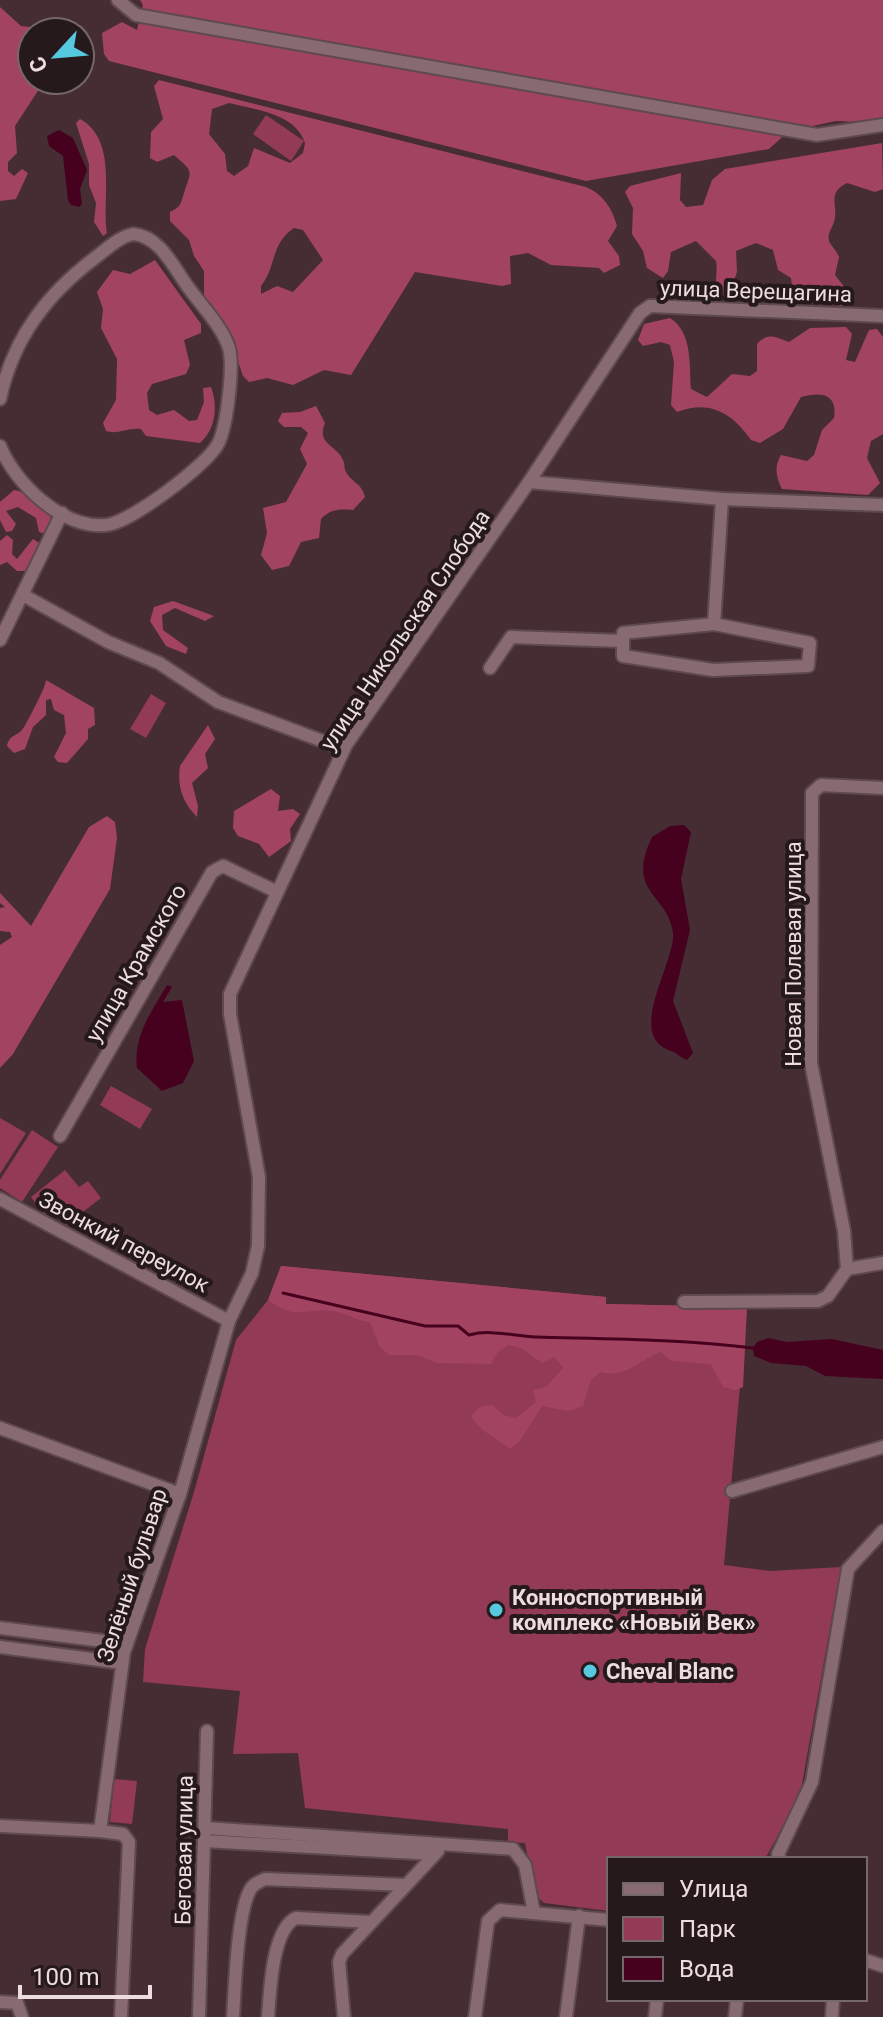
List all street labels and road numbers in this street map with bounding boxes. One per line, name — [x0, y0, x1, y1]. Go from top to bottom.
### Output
street label: улица Верещагина — [660, 275, 852, 307]
street label: улица Никольская Слобода — [315, 505, 495, 755]
street label: Новая Полевая улица — [781, 841, 806, 1067]
street label: улица Крамского — [81, 880, 191, 1046]
street label: Звонкий переулок — [35, 1187, 213, 1297]
street label: Зелёный бульвар — [92, 1485, 172, 1665]
street label: Беговая улица — [170, 1775, 198, 1925]

